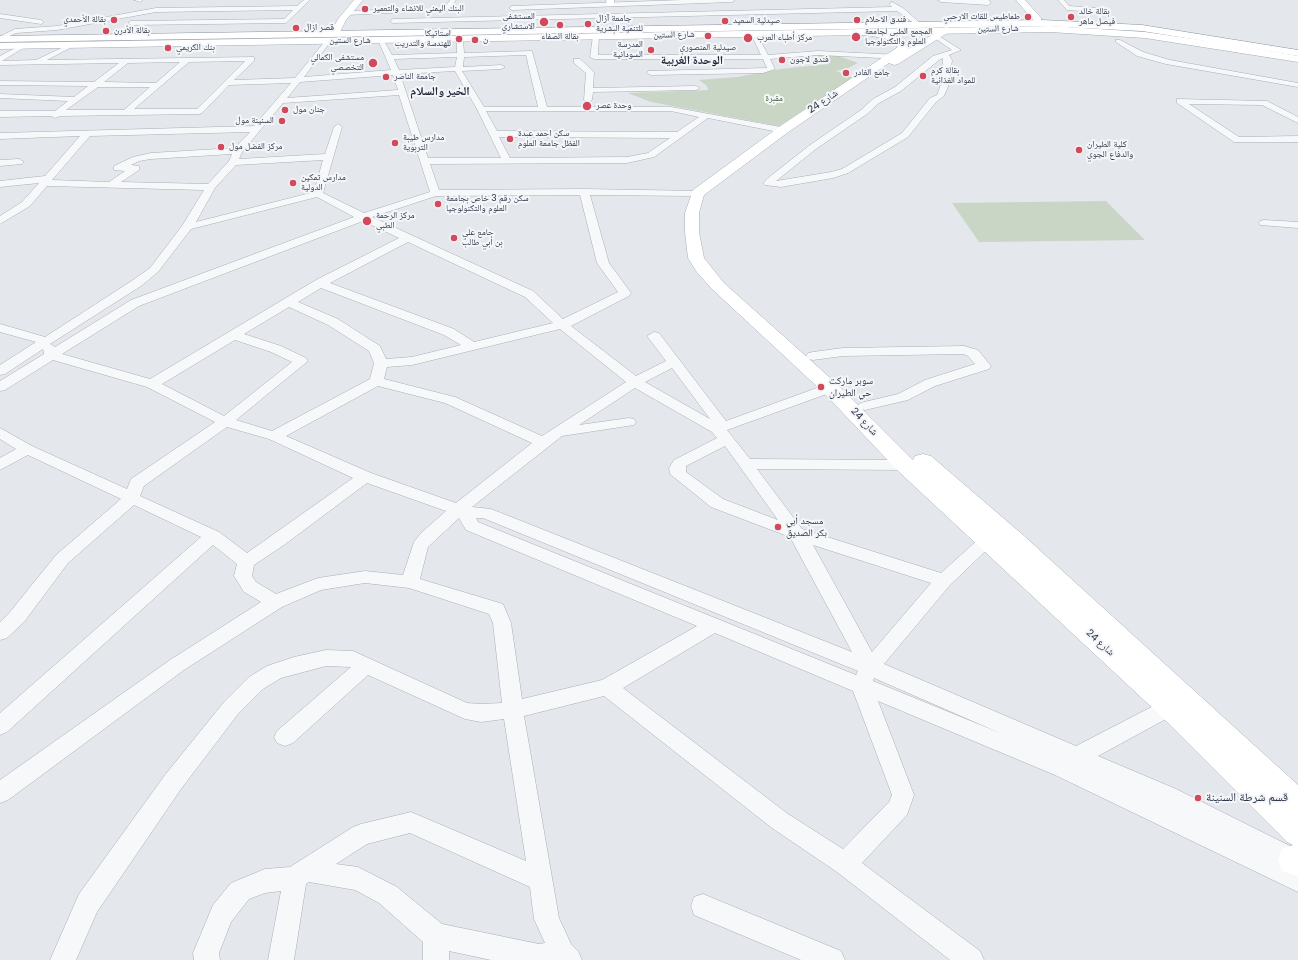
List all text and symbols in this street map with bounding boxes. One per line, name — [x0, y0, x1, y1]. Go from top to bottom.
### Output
marker: البنك اليمني للانشاء والتعمير — [360, 4, 370, 14]
place label: البنك اليمني للانشاء والتعمير — [373, 4, 464, 14]
place label: بقالة خالد فيصل ماهر — [1079, 7, 1115, 28]
place label: المستشفى الاستشاري — [502, 12, 535, 33]
place label: طماطيس للقات الارحبي — [943, 12, 1020, 22]
marker: طماطيس للقات الارحبي — [1023, 12, 1033, 22]
marker: بقالة خالد فيصل ماهر — [1066, 12, 1076, 22]
place label: جامعة آزال للتنمية البشرية — [596, 14, 643, 35]
place label: بقالة الأحمدي — [63, 15, 106, 25]
marker: بقالة الأحمدي — [109, 15, 119, 25]
marker: فندق الاحلام — [852, 15, 862, 25]
place label: فندق الاحلام — [865, 15, 906, 25]
marker: المستشفى الاستشاري — [538, 16, 550, 28]
marker: صيدلية السعيد — [720, 16, 730, 26]
place label: صيدلية السعيد — [733, 16, 780, 26]
marker: جامعة آزال للتنمية البشرية — [583, 19, 593, 29]
marker: بقالة الصفاء — [555, 20, 565, 30]
marker: قصر ازال — [291, 23, 301, 33]
place label: قصر ازال — [304, 23, 334, 33]
street label: شارع الستين — [977, 23, 1019, 35]
marker: بقالة الأدرن — [101, 26, 111, 36]
place label: بقالة الأدرن — [114, 26, 150, 36]
place label: المجمع الطبي لجامعة العلوم والتكنولوجيا — [865, 27, 932, 48]
place label: استاتيكا للهندسة والتدريب — [394, 29, 451, 50]
street label: شارع الستين — [653, 29, 695, 41]
marker: صيدلية المنصوري — [703, 31, 713, 41]
marker: المجمع الطبي لجامعة العلوم والتكنولوجيا — [850, 31, 862, 43]
place label: بقالة الصفاء — [541, 32, 579, 42]
marker: مركز أطباء العرب — [742, 32, 754, 44]
place label: مركز أطباء العرب — [757, 33, 812, 43]
marker: استاتيكا للهندسة والتدريب — [454, 34, 464, 44]
marker: ن — [470, 35, 480, 45]
place label: ن — [483, 35, 488, 45]
street label: شارع الستين — [329, 36, 371, 46]
place label: المدرسة السودانية — [613, 40, 643, 61]
marker: بنك الكريمي — [163, 43, 173, 53]
place label: بنك الكريمي — [176, 43, 215, 53]
place label: صيدلية المنصوري — [680, 43, 736, 53]
marker: المدرسة السودانية — [646, 45, 656, 55]
place label: مستشفى الكمالي التخصصي — [310, 53, 364, 74]
district label: الوحدة الغربية — [661, 54, 723, 68]
marker: فندق لاجون — [777, 55, 787, 65]
place label: فندق لاجون — [790, 55, 829, 65]
marker: مستشفى الكمالي التخصصي — [367, 57, 379, 69]
place label: بقالة كرم للمواد الغذائية — [931, 66, 975, 87]
marker: جامع الغادر — [841, 68, 851, 78]
place label: جامع الغادر — [854, 68, 890, 78]
marker: بقالة كرم للمواد الغذائية — [918, 71, 928, 81]
marker: جامعة الناصر — [381, 72, 391, 82]
place label: جامعة الناصر — [394, 72, 436, 82]
district label: الخير والسلام — [410, 85, 470, 99]
street label: شارع 24 — [806, 88, 840, 116]
park label: مقبرة — [765, 94, 783, 104]
marker: وحدة عصر — [581, 100, 593, 112]
place label: وحدة عصر — [596, 101, 631, 111]
marker: جنان مول — [280, 105, 290, 115]
place label: جنان مول — [293, 105, 325, 115]
place label: السنينة مول — [235, 116, 274, 126]
marker: السنينة مول — [277, 116, 287, 126]
place label: سكن احمد عبدة الفظل جامعة العلوم — [518, 129, 580, 150]
place label: مدارس طيبة التربوية — [403, 133, 444, 154]
marker: سكن احمد عبدة الفظل جامعة العلوم — [505, 134, 515, 144]
marker: مدارس طيبة التربوية — [390, 138, 400, 148]
place label: كلية الطيران والدفاع الجوي — [1087, 140, 1133, 161]
marker: مركز الفضل مول — [216, 142, 226, 152]
place label: مركز الفضل مول — [229, 142, 282, 152]
marker: كلية الطيران والدفاع الجوي — [1074, 145, 1084, 155]
place label: مدارس تمكين الدولية — [301, 173, 346, 194]
marker: مدارس تمكين الدولية — [288, 178, 298, 188]
place label: سكن رقم 3 خاص بجامعة العلوم والتكنولوجيا — [446, 194, 529, 215]
marker: سكن رقم 3 خاص بجامعة العلوم والتكنولوجيا — [433, 199, 443, 209]
place label: مركز الرحمة الطبي — [376, 211, 415, 232]
marker: مركز الرحمة الطبي — [361, 215, 373, 227]
place label: جامع علي بن أبي طالب — [462, 228, 503, 249]
marker: جامع علي بن أبي طالب — [449, 233, 459, 243]
place label: سوبر ماركت حي الطيران — [829, 375, 873, 398]
marker: سوبر ماركت حي الطيران — [816, 382, 826, 392]
street label: شارع 24 — [848, 406, 880, 438]
place label: مسجد أبي بكر الصديق — [786, 515, 827, 538]
marker: مسجد أبي بكر الصديق — [773, 522, 783, 532]
street label: شارع 24 — [1083, 627, 1117, 659]
place label: قسم شرطة السنينة — [1206, 791, 1288, 805]
marker: قسم شرطة السنينة — [1193, 793, 1203, 803]

